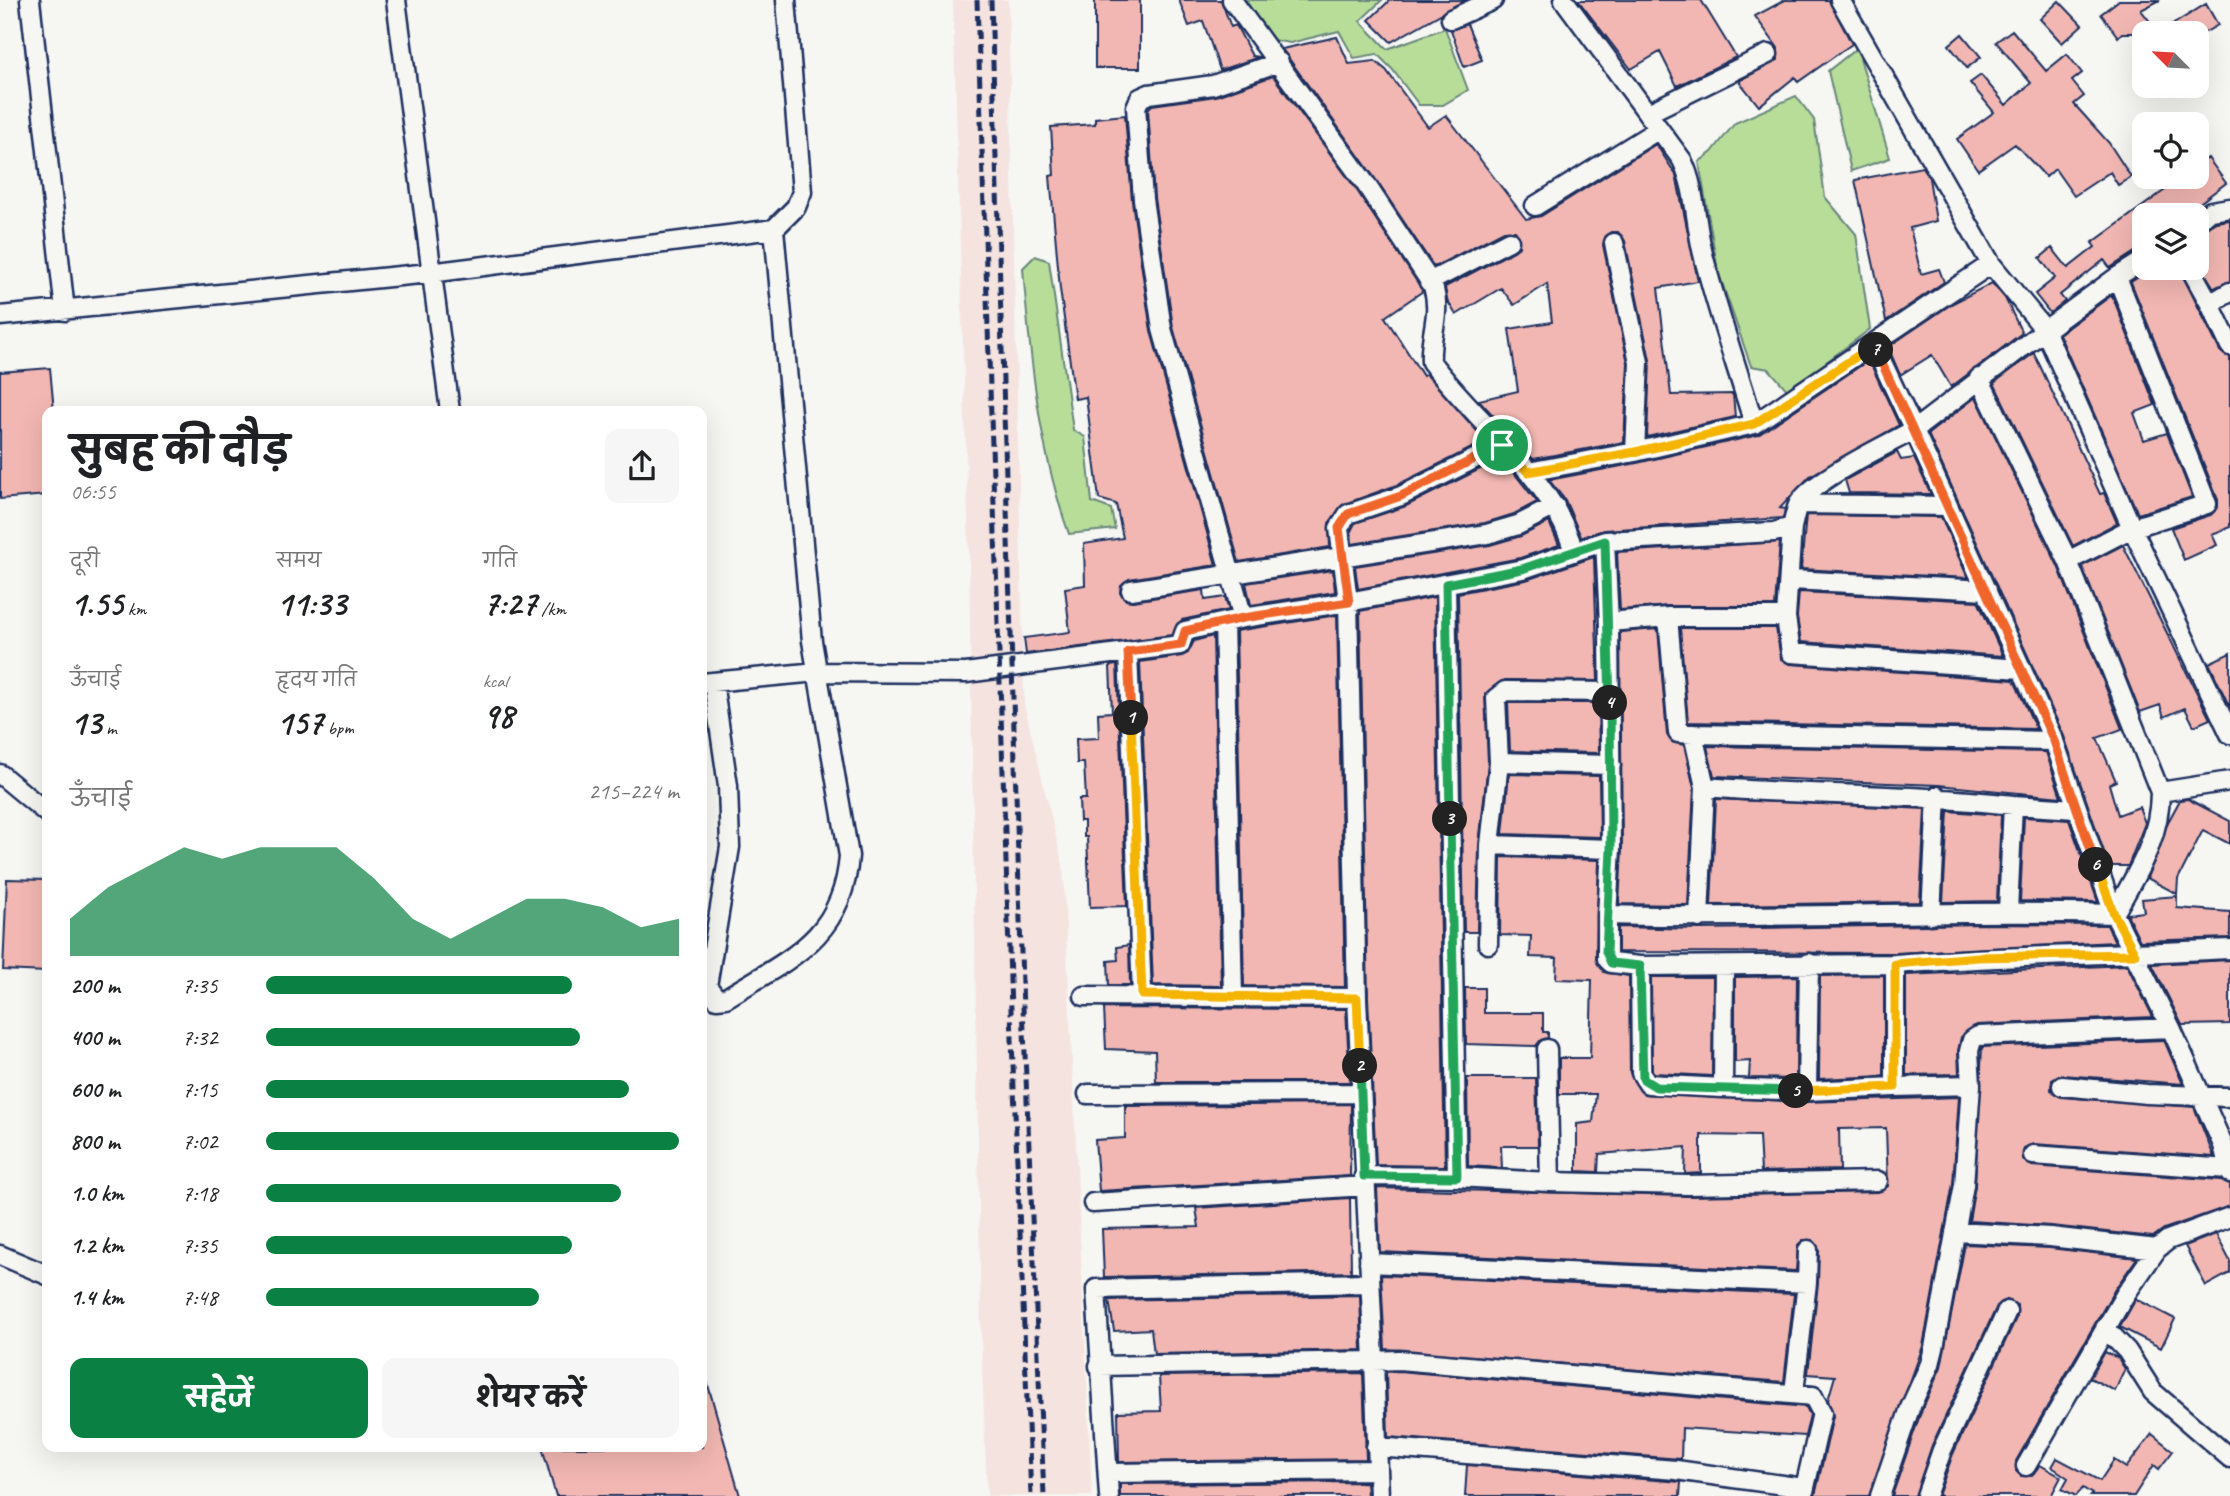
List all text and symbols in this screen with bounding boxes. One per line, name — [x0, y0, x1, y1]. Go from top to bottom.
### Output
north arrow — [2132, 21, 2208, 98]
map controls — [2132, 21, 2209, 280]
button: locate — [2132, 112, 2209, 189]
button: layers — [2132, 203, 2209, 280]
pin: 7 — [1858, 332, 1894, 368]
text: 7 — [1871, 337, 1880, 361]
pin — [1472, 415, 1532, 475]
icon: arrive — [1483, 426, 1521, 464]
text: सुबह की दौड़ — [70, 427, 290, 474]
button: share — [605, 429, 679, 503]
text: 06:55 — [70, 477, 116, 506]
text: दूरी — [70, 549, 100, 573]
text: समय — [276, 549, 322, 573]
text: गति — [483, 549, 517, 573]
text: 1.55 — [70, 581, 123, 626]
text: 11:33 — [276, 581, 346, 626]
text: 7:27 — [483, 581, 537, 626]
text: km — [123, 597, 146, 621]
text: /km — [537, 597, 566, 621]
text: ऊँचाई — [70, 668, 121, 692]
text: हृदय गति — [276, 668, 357, 692]
text: kcal — [483, 669, 508, 693]
pin: 4 — [1592, 686, 1628, 720]
text: 4 — [1605, 690, 1614, 714]
text: 98 — [483, 693, 514, 738]
text: 13 — [70, 700, 102, 745]
text: 157 — [276, 700, 323, 745]
pin: 1 — [1114, 700, 1148, 736]
text: 1 — [1126, 705, 1135, 729]
text: m — [102, 716, 117, 740]
text: bpm — [323, 716, 354, 740]
text: 215–224 m — [588, 777, 679, 806]
text: ऊँचाई — [70, 784, 132, 813]
pin: 3 — [1432, 802, 1468, 836]
text: 3 — [1445, 806, 1454, 830]
pin: 6 — [2078, 848, 2114, 882]
text: 6 — [2091, 852, 2100, 876]
text: 200 m — [70, 971, 120, 1000]
text: 7:35 — [182, 971, 218, 1000]
text: 400 m — [70, 1023, 120, 1052]
text: 7:32 — [182, 1023, 218, 1052]
pin: 2 — [1342, 1048, 1378, 1084]
text: 2 — [1355, 1053, 1364, 1077]
pin: 5 — [1778, 1074, 1814, 1108]
text: 600 m — [70, 1075, 120, 1104]
text: 7:15 — [182, 1075, 218, 1104]
text: 5 — [1791, 1078, 1800, 1102]
text: 800 m — [70, 1127, 120, 1156]
text: 7:02 — [182, 1127, 218, 1156]
text: 1.0 km — [70, 1179, 124, 1208]
text: 7:18 — [182, 1179, 218, 1208]
text: 1.2 km — [70, 1231, 124, 1260]
text: 7:35 — [182, 1231, 218, 1260]
text: 1.4 km — [70, 1283, 124, 1312]
text: 7:48 — [182, 1283, 218, 1312]
button: सहेजें — [70, 1358, 368, 1438]
button: शेयर करें — [382, 1358, 679, 1438]

